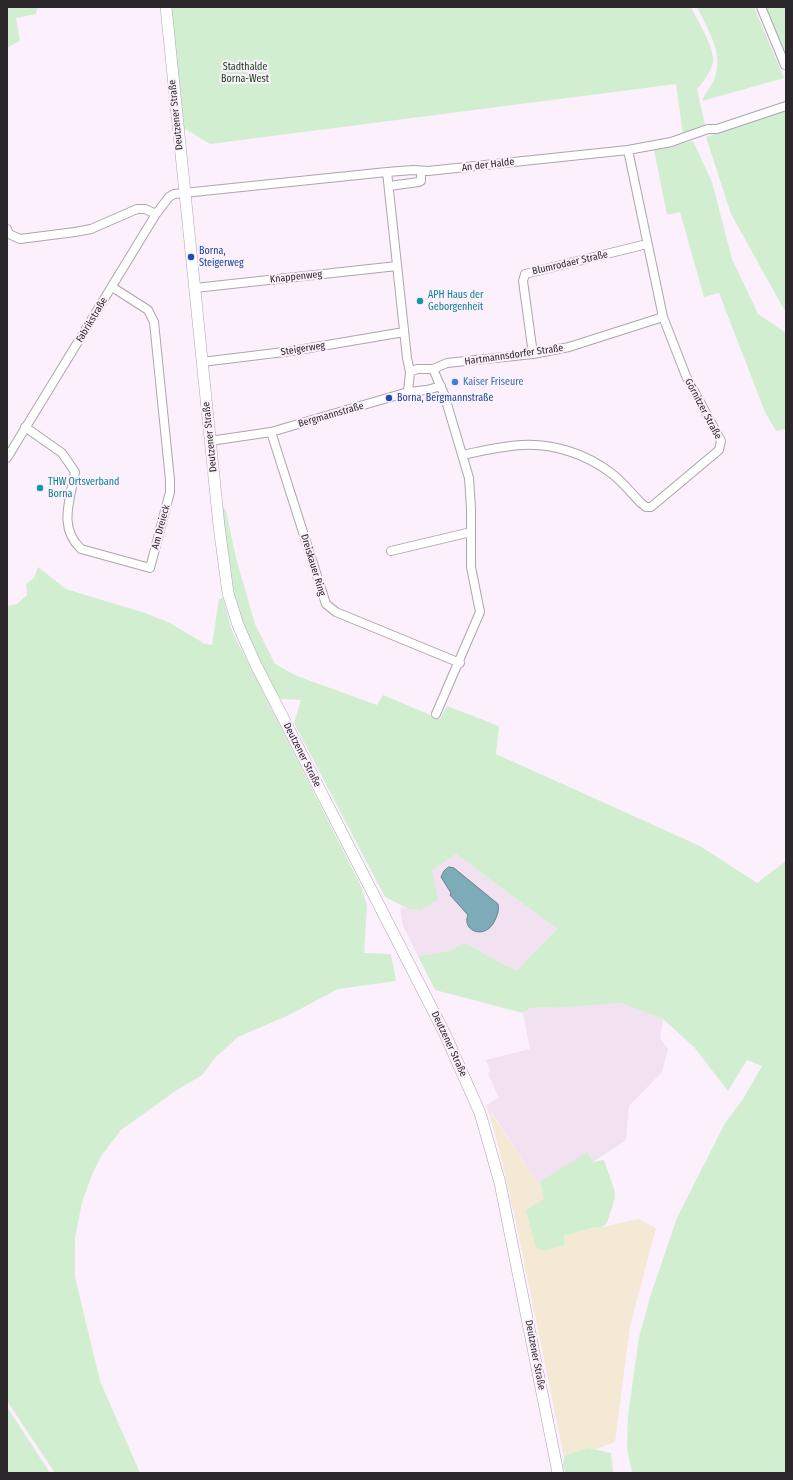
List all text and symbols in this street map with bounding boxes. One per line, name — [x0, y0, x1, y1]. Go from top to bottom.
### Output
park label: Stadthalde Borna-West — [221, 61, 269, 84]
street label: Deutzener Straße — [166, 79, 186, 151]
street label: An der Halde — [461, 156, 515, 174]
place label: Borna, Steigerweg — [199, 245, 244, 268]
street label: Blumrodaer Straße — [531, 248, 609, 278]
marker: Borna, Steigerweg — [186, 252, 196, 262]
street label: Knappenweg — [269, 268, 323, 286]
place label: APH Haus der Geborgenheit — [428, 289, 483, 312]
street label: Fabrikstraße — [74, 295, 110, 345]
marker: APH Haus der Geborgenheit — [415, 296, 425, 306]
street label: Steigerweg — [280, 340, 326, 358]
street label: Hartmannsdorfer Straße — [464, 342, 564, 368]
place label: Kaiser Friseure — [463, 376, 523, 388]
marker: Kaiser Friseure — [450, 377, 460, 387]
street label: Görnitzer Straße — [682, 377, 724, 441]
place label: Borna, Bergmannstraße — [397, 392, 493, 404]
marker: Borna, Bergmannstraße — [384, 393, 394, 403]
street label: Bergmannstraße — [297, 400, 365, 430]
street label: Deutzener Straße — [200, 401, 220, 473]
place label: THW Ortsverband Borna — [48, 476, 119, 500]
marker: THW Ortsverband Borna — [35, 483, 45, 493]
street label: Am Dreieck — [149, 503, 173, 551]
street label: Dreiskauer Ring — [298, 533, 328, 597]
street label: Deutzener Straße — [281, 721, 323, 789]
street label: Deutzener Straße — [429, 1009, 469, 1079]
street label: Deutzener Straße — [522, 1319, 548, 1391]

